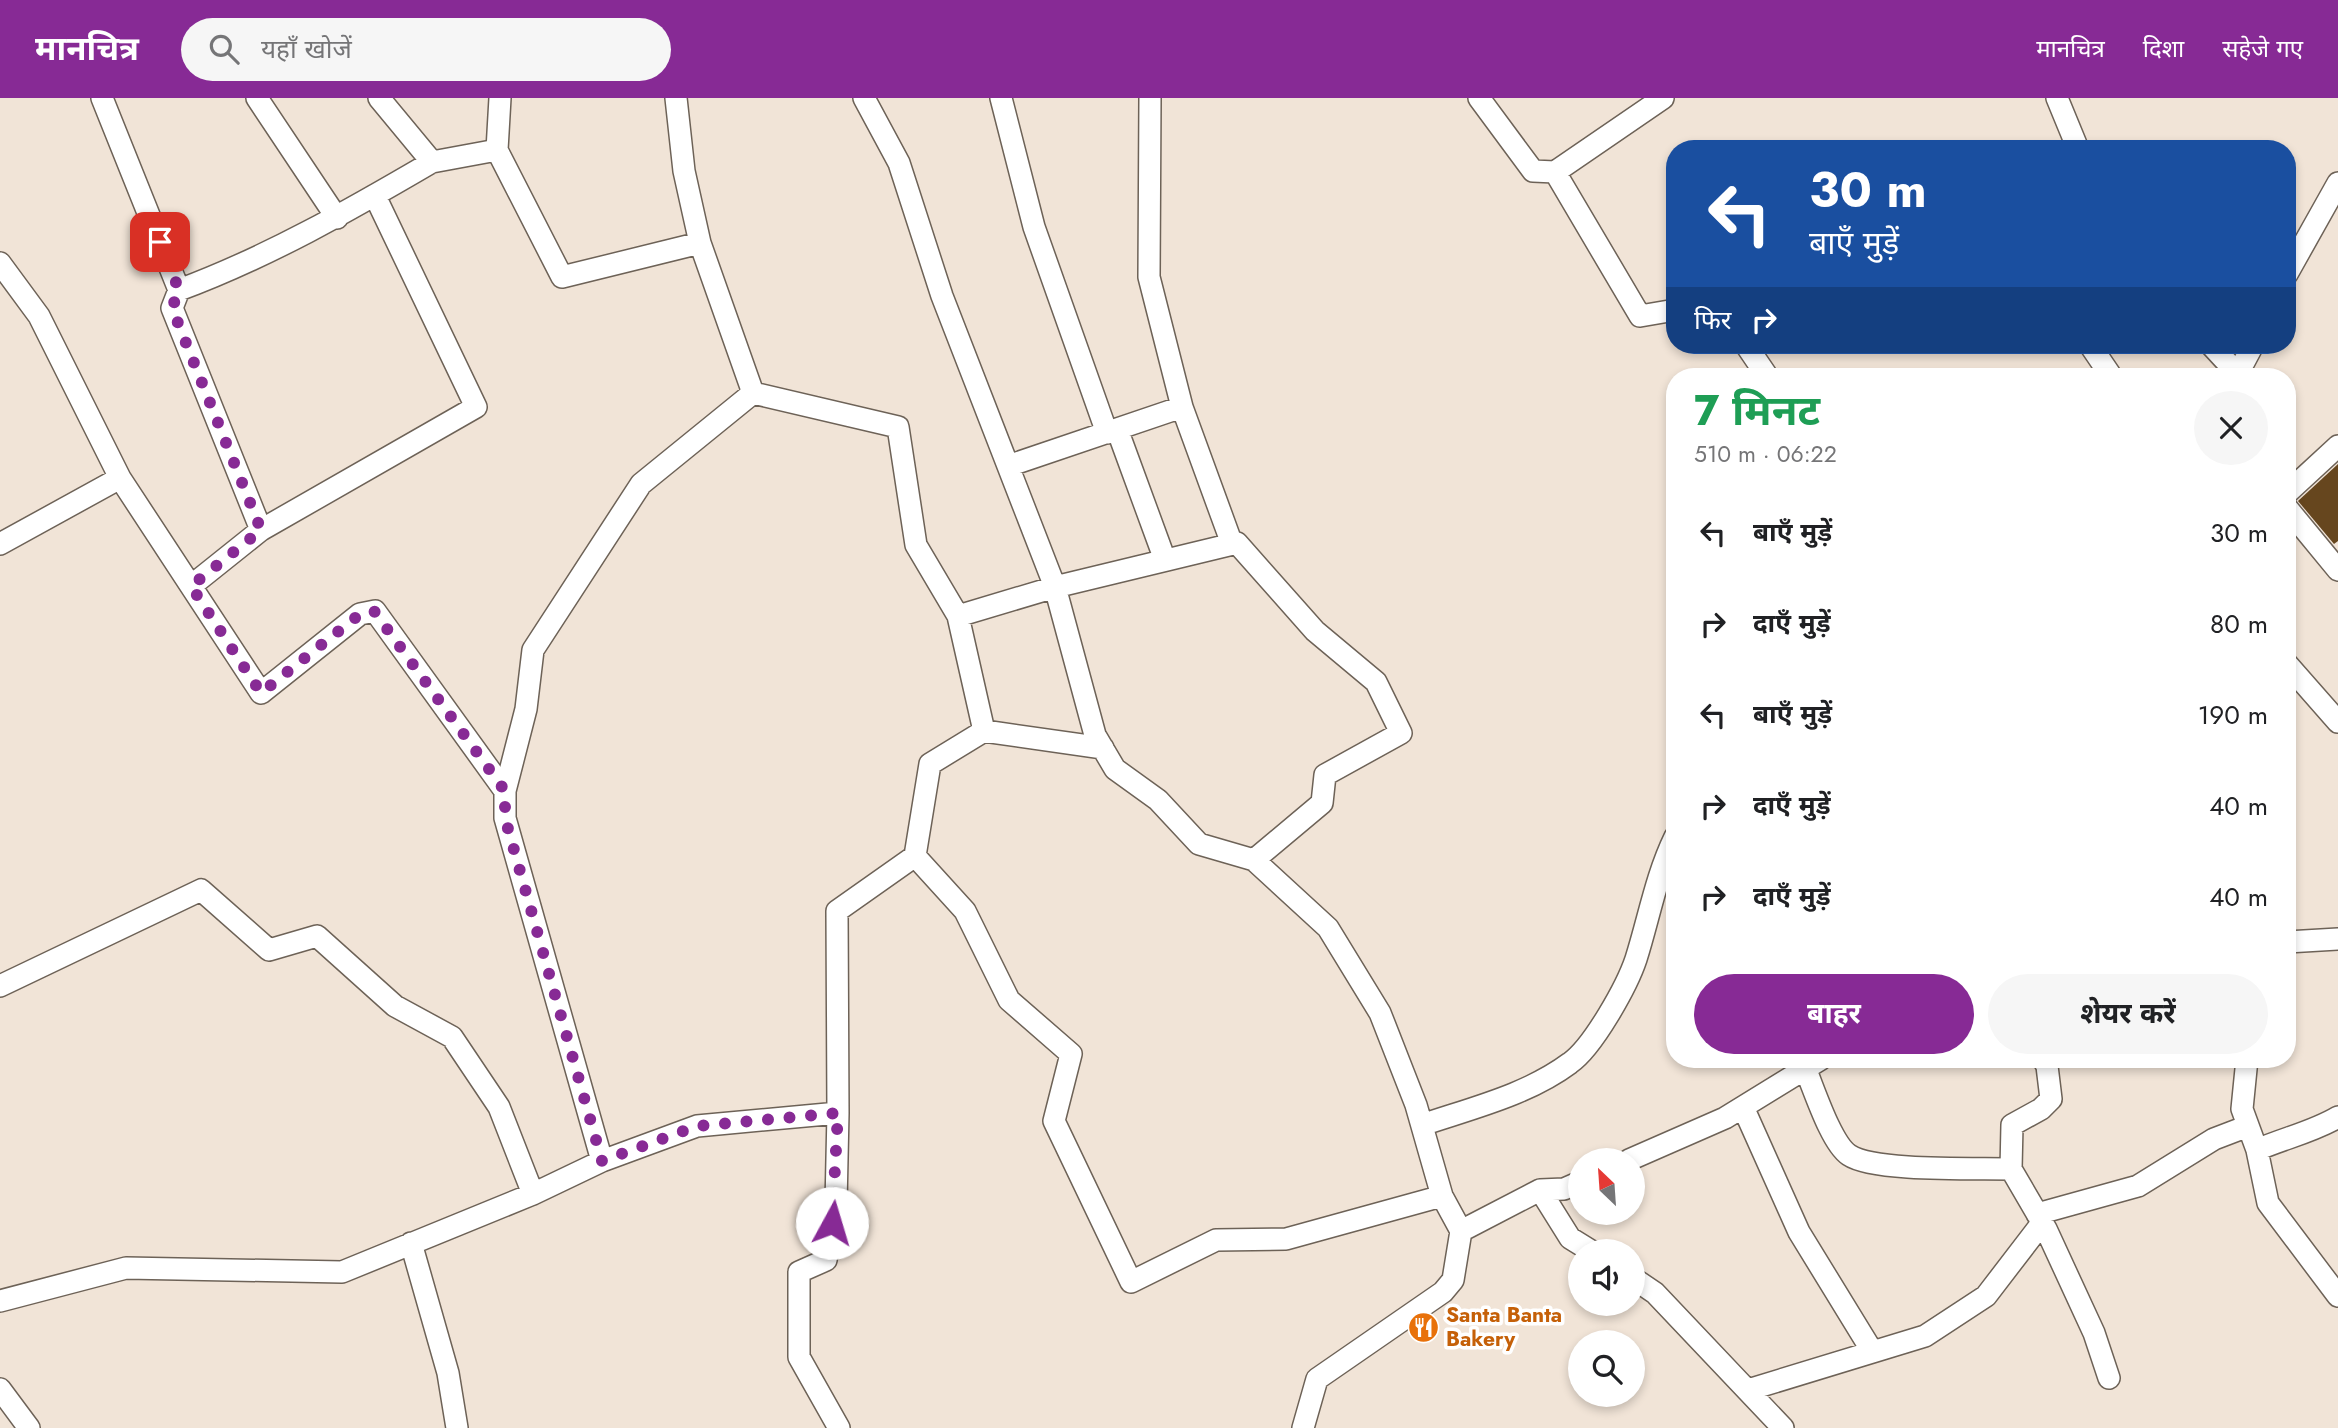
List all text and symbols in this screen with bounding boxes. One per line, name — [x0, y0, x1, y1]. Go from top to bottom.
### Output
search box — [181, 18, 671, 81]
text: मानचित्र — [35, 25, 139, 72]
icon: search — [205, 30, 243, 68]
text: यहाँ खोजें — [261, 30, 352, 68]
text: मानचित्र — [2036, 31, 2105, 66]
text: दिशा — [2143, 31, 2184, 66]
text: सहेजे गए — [2222, 31, 2303, 66]
text: 30 m — [1809, 155, 1927, 225]
icon: left — [1694, 168, 1785, 259]
pin — [130, 212, 190, 272]
text: बाएँ मुड़ें — [1809, 220, 1899, 266]
icon: arrive — [141, 223, 179, 261]
text: फिर — [1694, 301, 1731, 339]
icon: right — [1745, 301, 1783, 339]
text: 7 मिनट — [1694, 380, 1820, 441]
button: close — [2194, 391, 2268, 465]
text: 510 m · 06:22 — [1694, 437, 1837, 471]
text: बाएँ मुड़ें — [1753, 513, 1832, 551]
icon: left — [1694, 514, 1732, 552]
text: 30 m — [2210, 514, 2268, 552]
text: दाएँ मुड़ें — [1753, 604, 1831, 642]
icon: right — [1694, 605, 1732, 643]
text: 80 m — [2210, 605, 2268, 643]
text: बाएँ मुड़ें — [1753, 695, 1832, 733]
icon: left — [1694, 696, 1732, 734]
text: 190 m — [2198, 696, 2268, 734]
text: दाएँ मुड़ें — [1753, 786, 1831, 824]
icon: right — [1694, 787, 1732, 825]
text: 40 m — [2209, 787, 2268, 825]
text: दाएँ मुड़ें — [1753, 877, 1831, 915]
icon: right — [1694, 878, 1732, 916]
text: 40 m — [2209, 878, 2268, 916]
button: बाहर — [1694, 974, 1974, 1054]
button: शेयर करें — [1988, 974, 2268, 1054]
north arrow — [1568, 1148, 1645, 1225]
map controls — [1568, 1148, 1645, 1407]
position arrow — [795, 1186, 869, 1260]
button: sound — [1568, 1239, 1645, 1316]
place label: Santa Banta Bakery — [1446, 1300, 1562, 1354]
restaurant icon: Santa Banta Bakery — [1406, 1310, 1440, 1344]
button: search — [1568, 1330, 1645, 1407]

